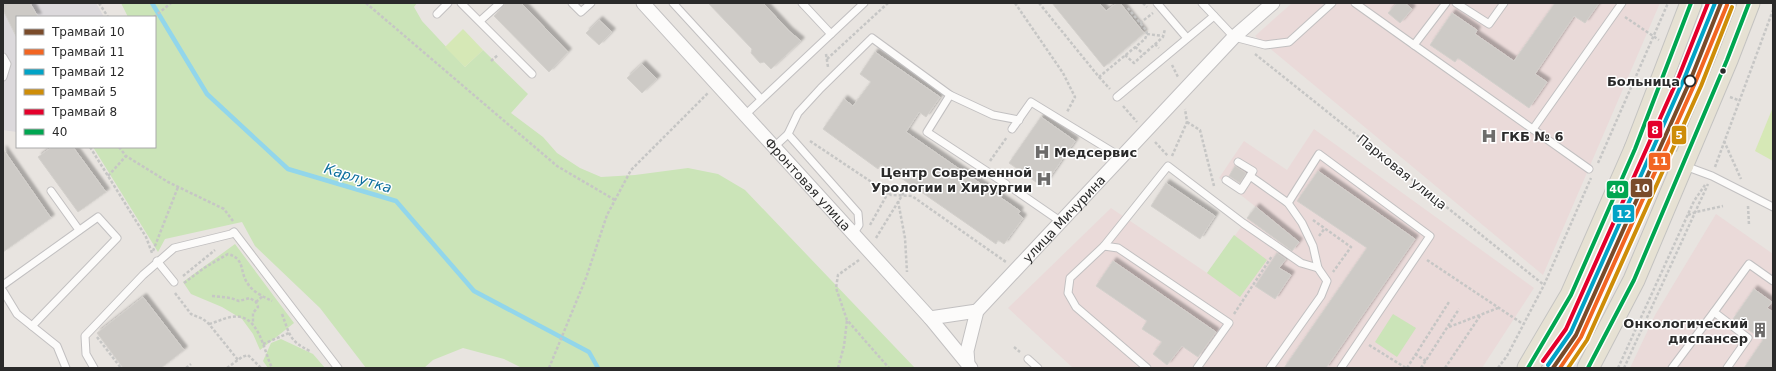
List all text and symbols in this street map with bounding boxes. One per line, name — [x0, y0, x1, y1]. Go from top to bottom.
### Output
legend — [16, 16, 156, 148]
text: Трамвай 10 — [51, 25, 125, 39]
text: Трамвай 11 — [51, 45, 125, 59]
text: Трамвай 12 — [51, 65, 125, 79]
unlabelled marker — [1718, 66, 1728, 76]
place label: Больница — [1607, 74, 1680, 89]
marker: Больница — [1683, 74, 1697, 88]
text: Трамвай 5 — [51, 85, 117, 99]
text: Трамвай 8 — [51, 105, 117, 119]
line badge: 8 — [1647, 120, 1663, 139]
text: 8 — [1651, 124, 1659, 137]
text: 40 — [52, 125, 67, 139]
line badge: 5 — [1671, 125, 1687, 145]
hospital icon: ГКБ № 6 — [1480, 127, 1498, 145]
place label: ГКБ № 6 — [1501, 129, 1564, 144]
text: 5 — [1675, 129, 1683, 142]
street label: Парковая улица — [1354, 131, 1450, 213]
street label: Фронтовая улица — [762, 135, 854, 234]
hospital icon: Медсервис — [1033, 143, 1051, 161]
place label: Медсервис — [1054, 145, 1137, 160]
line badge: 11 — [1648, 152, 1671, 171]
text: 11 — [1652, 155, 1668, 168]
water label: Карлутка — [322, 160, 394, 196]
place label: Центр Современной Урологии и Хирургии — [871, 165, 1032, 195]
hospital icon: Центр Современной Урологии и Хирургии — [1035, 170, 1053, 188]
street label: улица Мичурина — [1019, 172, 1108, 265]
line badge: 10 — [1630, 178, 1653, 198]
line badge: 40 — [1606, 180, 1629, 199]
text: 10 — [1634, 182, 1650, 195]
text: 40 — [1609, 183, 1625, 196]
line badge: 12 — [1612, 204, 1635, 223]
text: 12 — [1616, 208, 1632, 221]
place label: Онкологический диспансер — [1623, 316, 1748, 346]
building icon: Онкологический диспансер — [1751, 321, 1769, 339]

